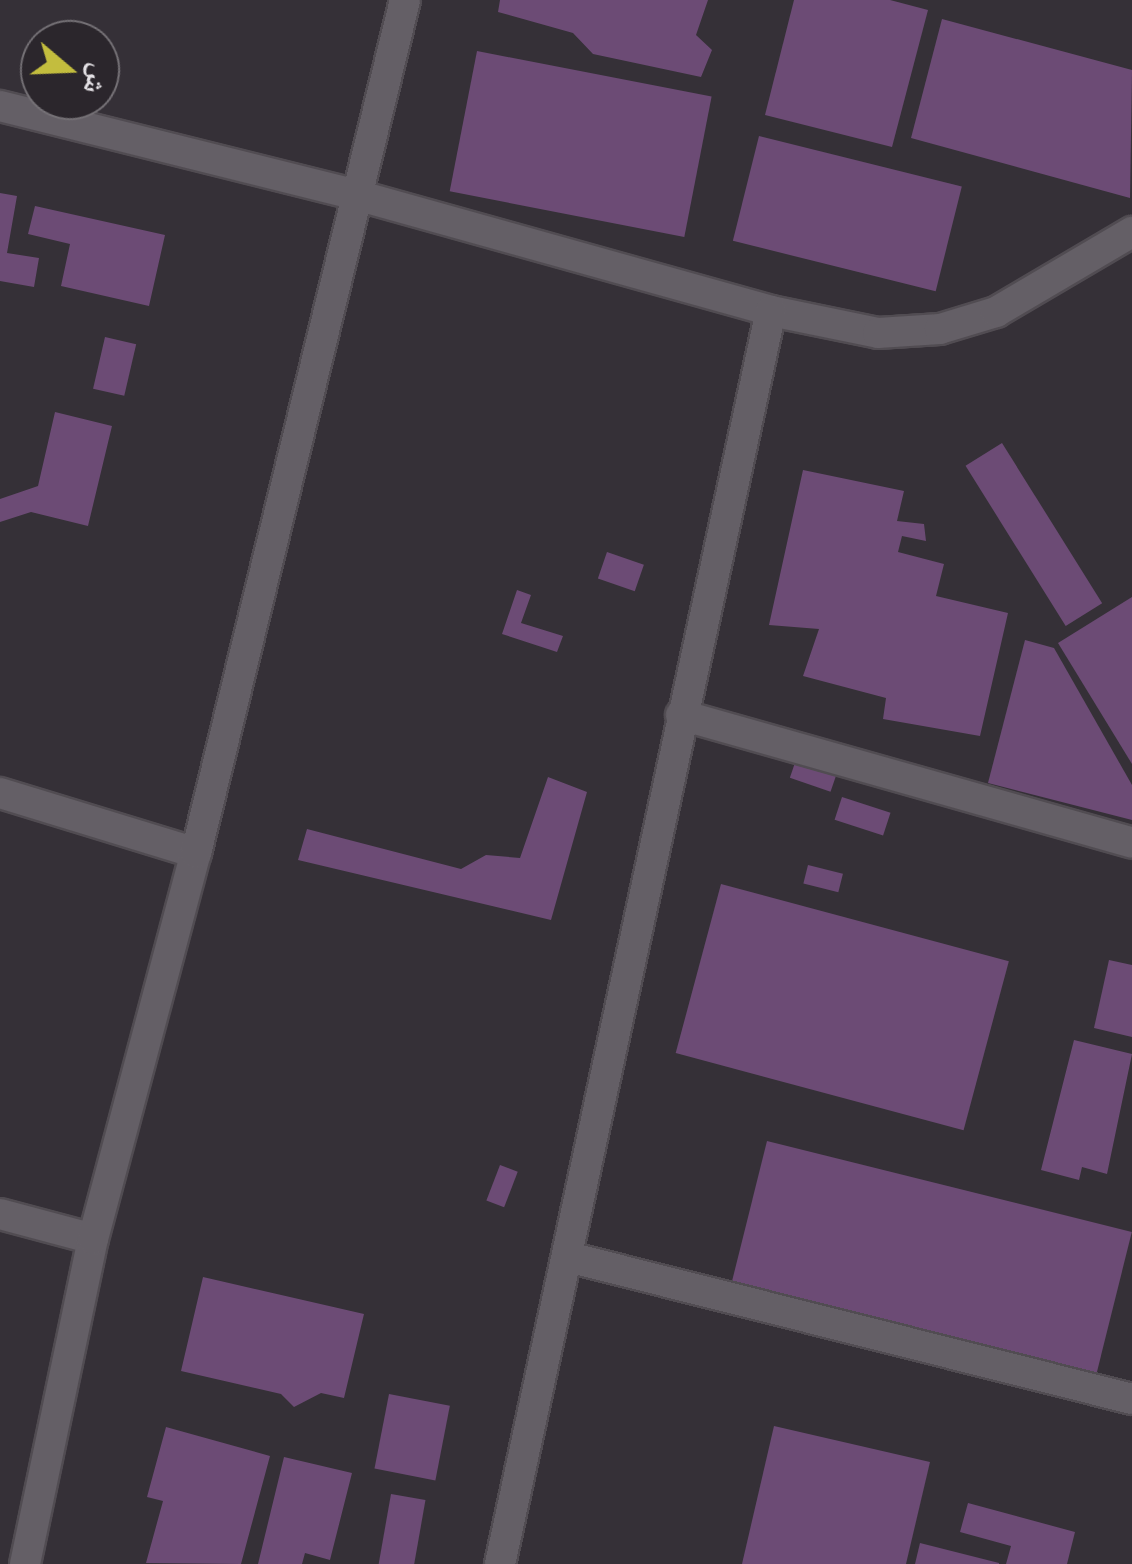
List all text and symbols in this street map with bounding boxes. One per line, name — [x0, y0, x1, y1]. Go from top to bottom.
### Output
north arrow — [20, 20, 120, 120]
text: ش — [77, 60, 117, 99]

